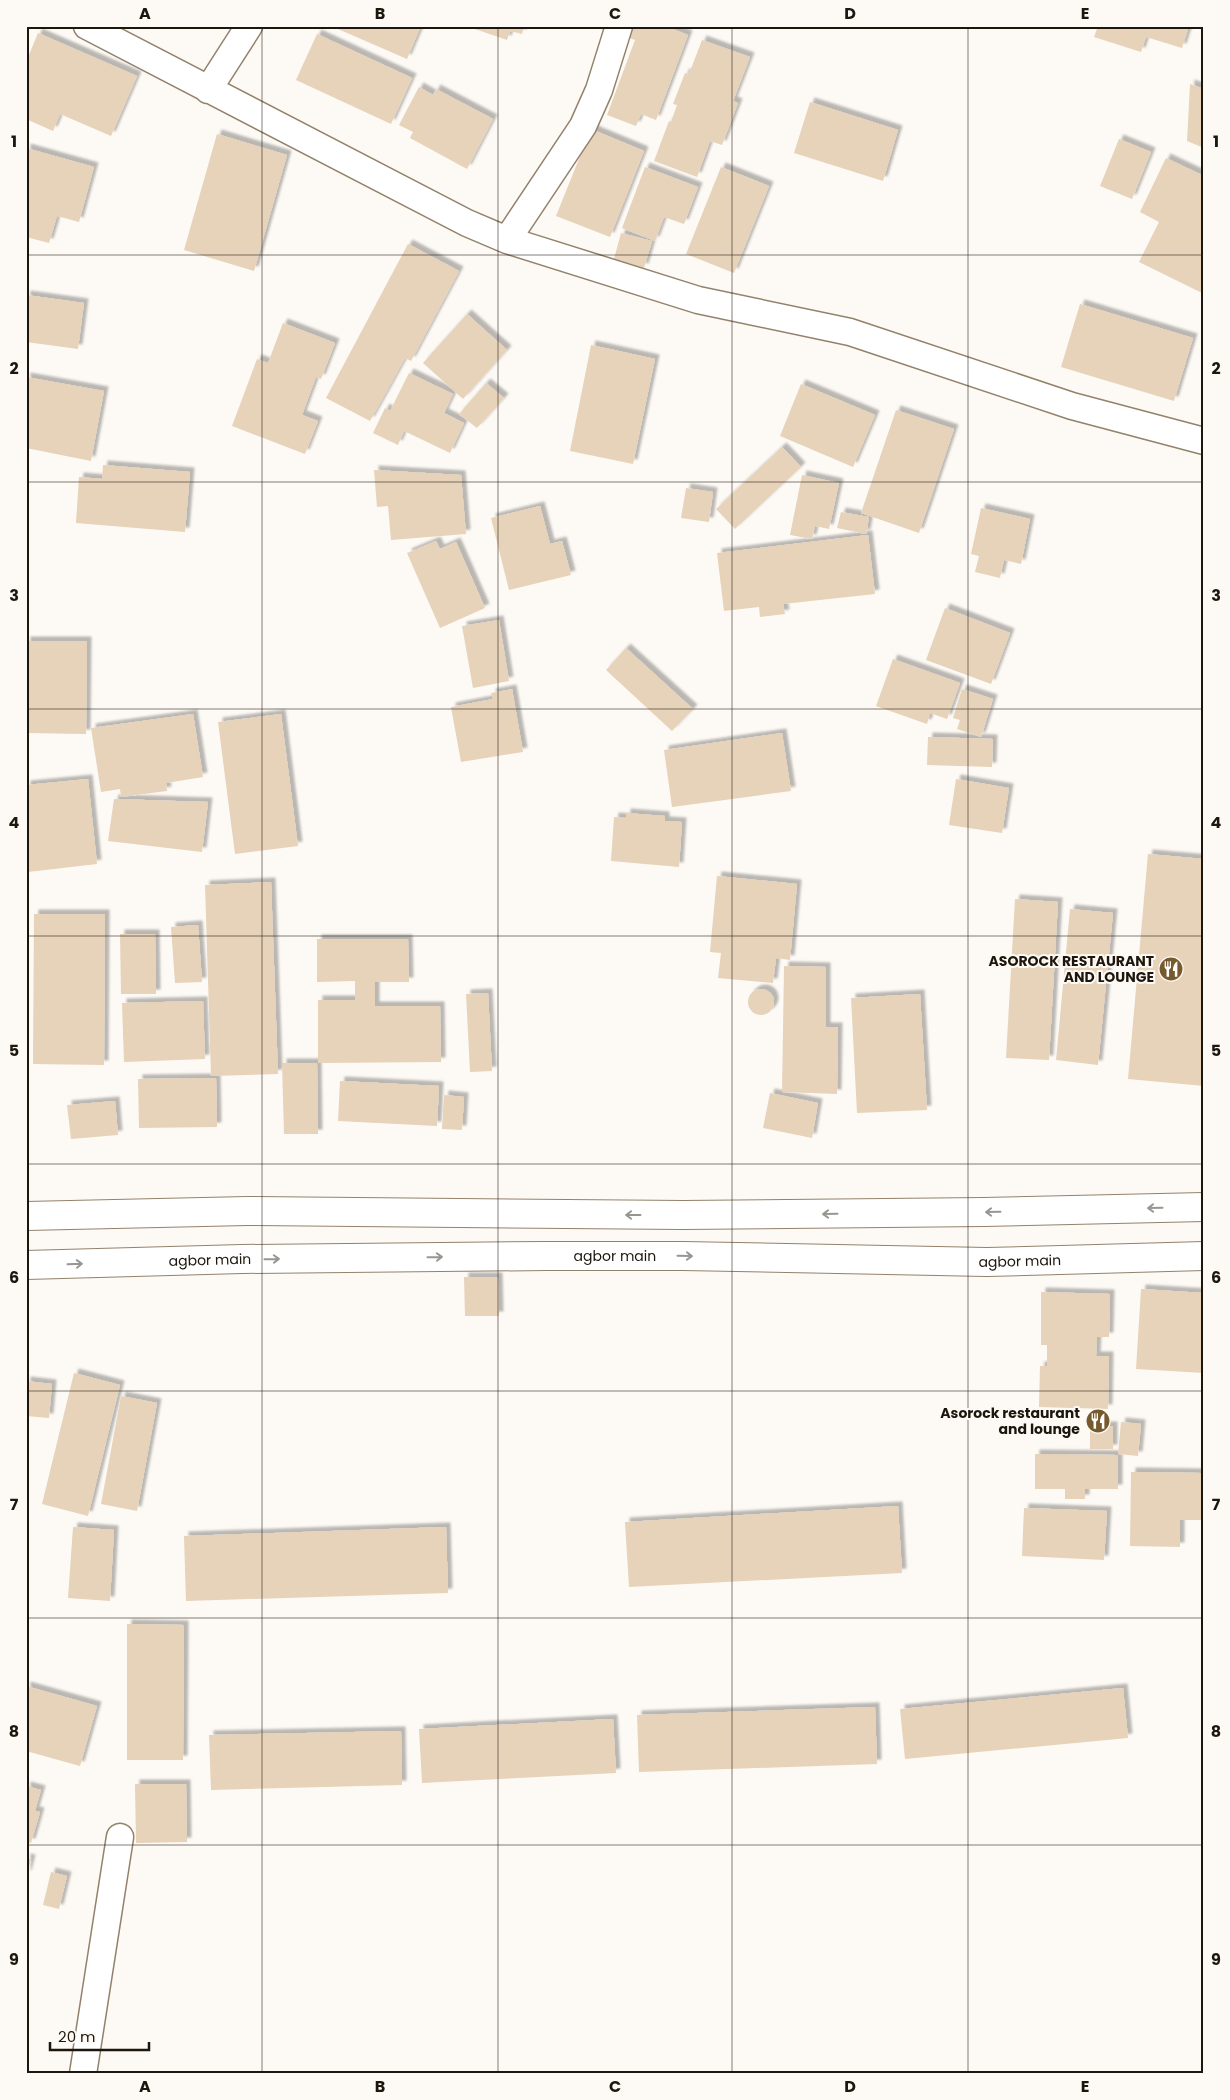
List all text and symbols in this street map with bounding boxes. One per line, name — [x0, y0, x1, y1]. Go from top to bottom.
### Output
text: A — [139, 2, 151, 25]
text: B — [375, 2, 385, 25]
text: C — [609, 2, 621, 25]
text: D — [844, 2, 856, 25]
text: E — [1081, 2, 1089, 25]
text: 1 — [11, 130, 17, 153]
text: 1 — [1213, 130, 1219, 153]
text: 2 — [9, 357, 19, 380]
text: 2 — [1211, 357, 1221, 380]
text: 3 — [9, 584, 19, 607]
text: 3 — [1211, 584, 1221, 607]
text: 4 — [9, 811, 20, 834]
text: 4 — [1211, 811, 1222, 834]
place label: ASOROCK RESTAURANT AND LOUNGE — [989, 951, 1154, 987]
restaurant icon: ASOROCK RESTAURANT AND LOUNGE — [1158, 956, 1184, 982]
text: 5 — [9, 1039, 19, 1062]
text: 5 — [1211, 1039, 1221, 1062]
one-way arrow — [1147, 1204, 1163, 1213]
one-way arrow — [985, 1207, 1001, 1217]
one-way arrow — [822, 1209, 838, 1219]
one-way arrow — [625, 1210, 641, 1220]
street label: agbor main — [574, 1246, 656, 1266]
street label: agbor main — [168, 1249, 251, 1271]
street label: agbor main — [978, 1250, 1061, 1272]
one-way arrow — [676, 1251, 693, 1261]
one-way arrow — [426, 1252, 443, 1262]
one-way arrow — [264, 1254, 280, 1264]
one-way arrow — [66, 1259, 83, 1269]
text: 6 — [9, 1266, 19, 1289]
text: 6 — [1211, 1266, 1221, 1289]
place label: Asorock restaurant and lounge — [940, 1403, 1080, 1439]
restaurant icon: Asorock restaurant and lounge — [1085, 1408, 1111, 1434]
text: 7 — [10, 1493, 19, 1516]
text: 7 — [1212, 1493, 1221, 1516]
text: 8 — [9, 1720, 19, 1743]
text: 8 — [1211, 1720, 1221, 1743]
text: 9 — [9, 1948, 19, 1971]
text: 9 — [1211, 1948, 1221, 1971]
scale bar — [50, 2020, 149, 2052]
text: 20 m — [58, 2026, 96, 2047]
text: A — [139, 2075, 151, 2098]
text: B — [375, 2075, 385, 2098]
text: C — [609, 2075, 621, 2098]
text: D — [844, 2075, 856, 2098]
text: E — [1081, 2075, 1089, 2098]

